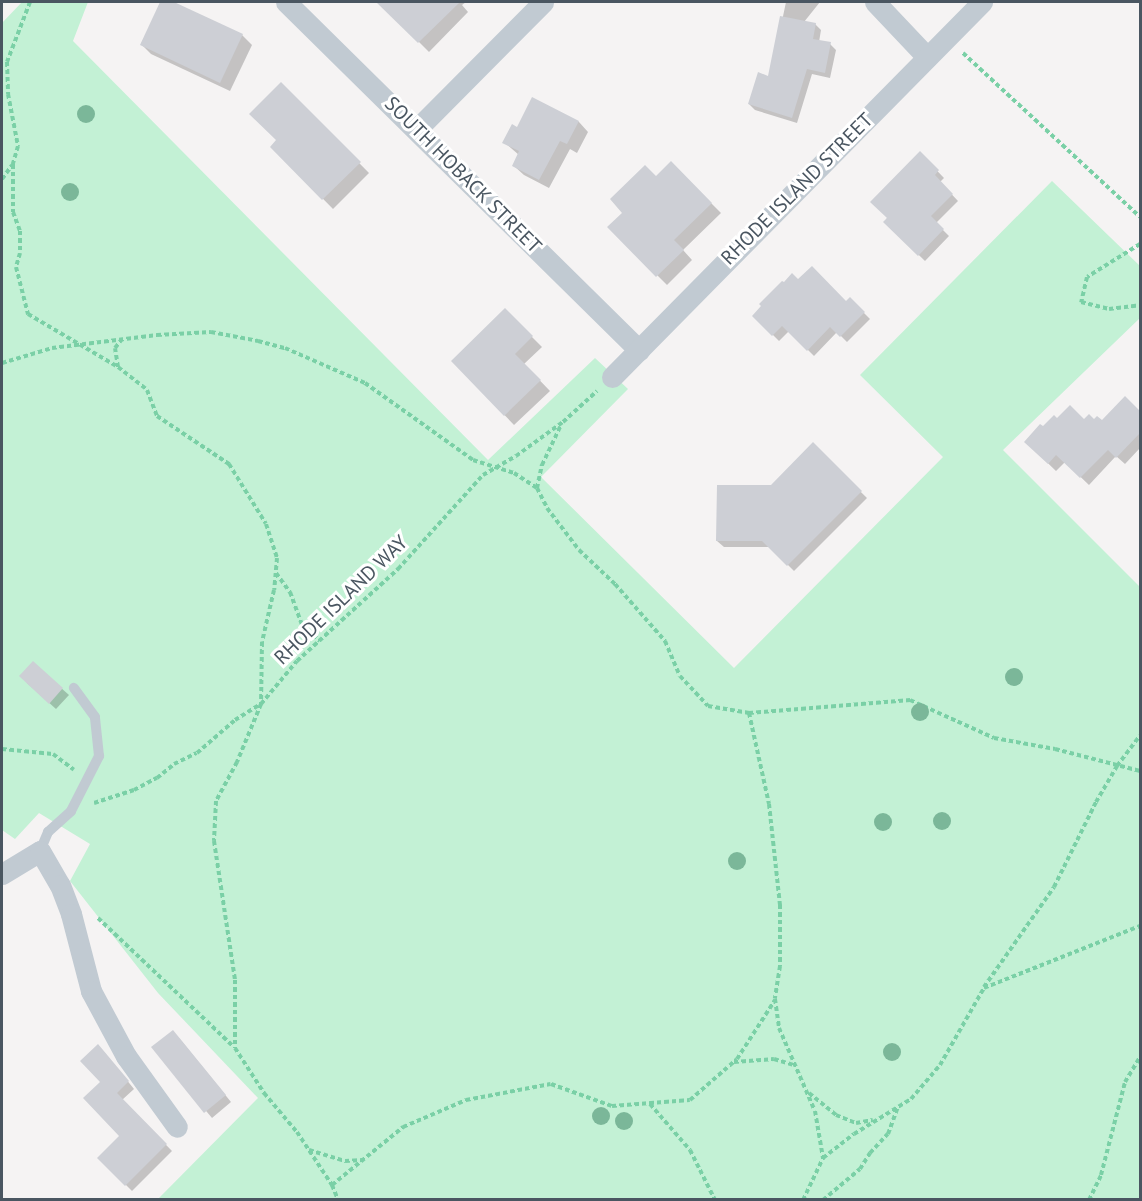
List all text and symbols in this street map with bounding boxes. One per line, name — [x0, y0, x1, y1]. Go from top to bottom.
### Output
street label: SOUTH HOBACK STREET — [379, 91, 547, 259]
street label: RHODE ISLAND STREET — [716, 108, 878, 270]
street label: RHODE ISLAND WAY — [269, 530, 413, 670]

